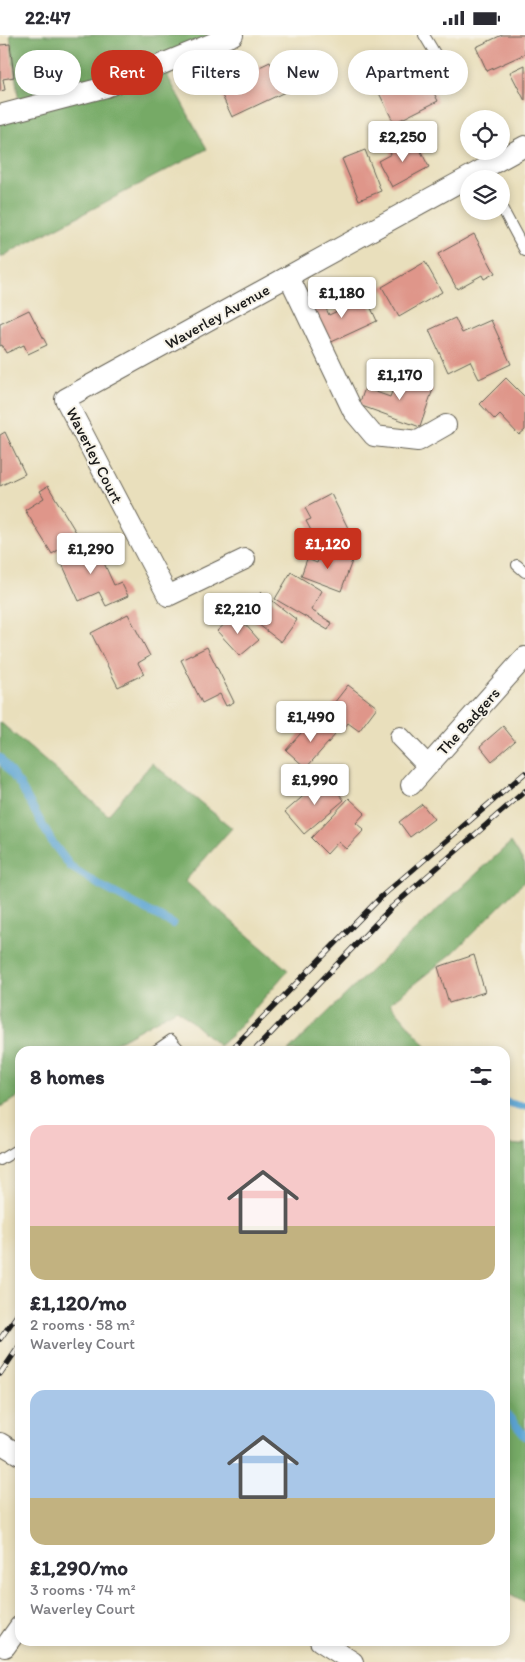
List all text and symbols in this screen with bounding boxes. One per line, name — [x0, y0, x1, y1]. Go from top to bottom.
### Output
text: 22:47 — [25, 6, 71, 29]
chip: Buy — [15, 50, 81, 95]
chip: Rent — [91, 50, 163, 95]
chip: Filters — [173, 50, 259, 95]
chip: New — [269, 50, 338, 95]
chip: Apartment — [348, 50, 468, 95]
map controls — [460, 110, 510, 220]
button: locate — [460, 110, 510, 160]
pin: £2,250 — [362, 121, 444, 163]
text: £2,250 — [379, 127, 427, 146]
button: layers — [460, 170, 510, 220]
pin: £1,180 — [301, 277, 383, 319]
street label: Waverley Avenue — [162, 280, 273, 353]
text: £1,180 — [319, 283, 365, 302]
pin: £1,170 — [359, 359, 441, 401]
text: £1,170 — [378, 365, 423, 384]
street label: Waverley Court — [62, 404, 127, 506]
pin: £1,120 — [287, 527, 369, 570]
pin: £1,290 — [50, 533, 132, 575]
text: £1,120 — [305, 534, 351, 553]
text: £1,290 — [68, 539, 114, 558]
pin: £2,210 — [197, 593, 279, 635]
text: £2,210 — [215, 599, 261, 618]
street label: The Badgers — [433, 683, 504, 759]
pin: £1,490 — [270, 701, 352, 743]
text: £1,490 — [287, 707, 335, 726]
pin: £1,990 — [274, 763, 356, 806]
text: £1,990 — [292, 770, 338, 789]
icon: filters — [467, 1062, 495, 1090]
text: 8 homes — [30, 1064, 105, 1089]
icon: home — [218, 1157, 308, 1247]
text: £1,120/mo — [30, 1290, 127, 1315]
text: 2 rooms · 58 m² — [30, 1315, 135, 1334]
text: Waverley Court — [30, 1334, 135, 1353]
icon: home — [218, 1422, 308, 1512]
text: £1,290/mo — [30, 1555, 128, 1580]
text: 3 rooms · 74 m² — [30, 1580, 136, 1599]
text: Waverley Court — [30, 1599, 135, 1618]

